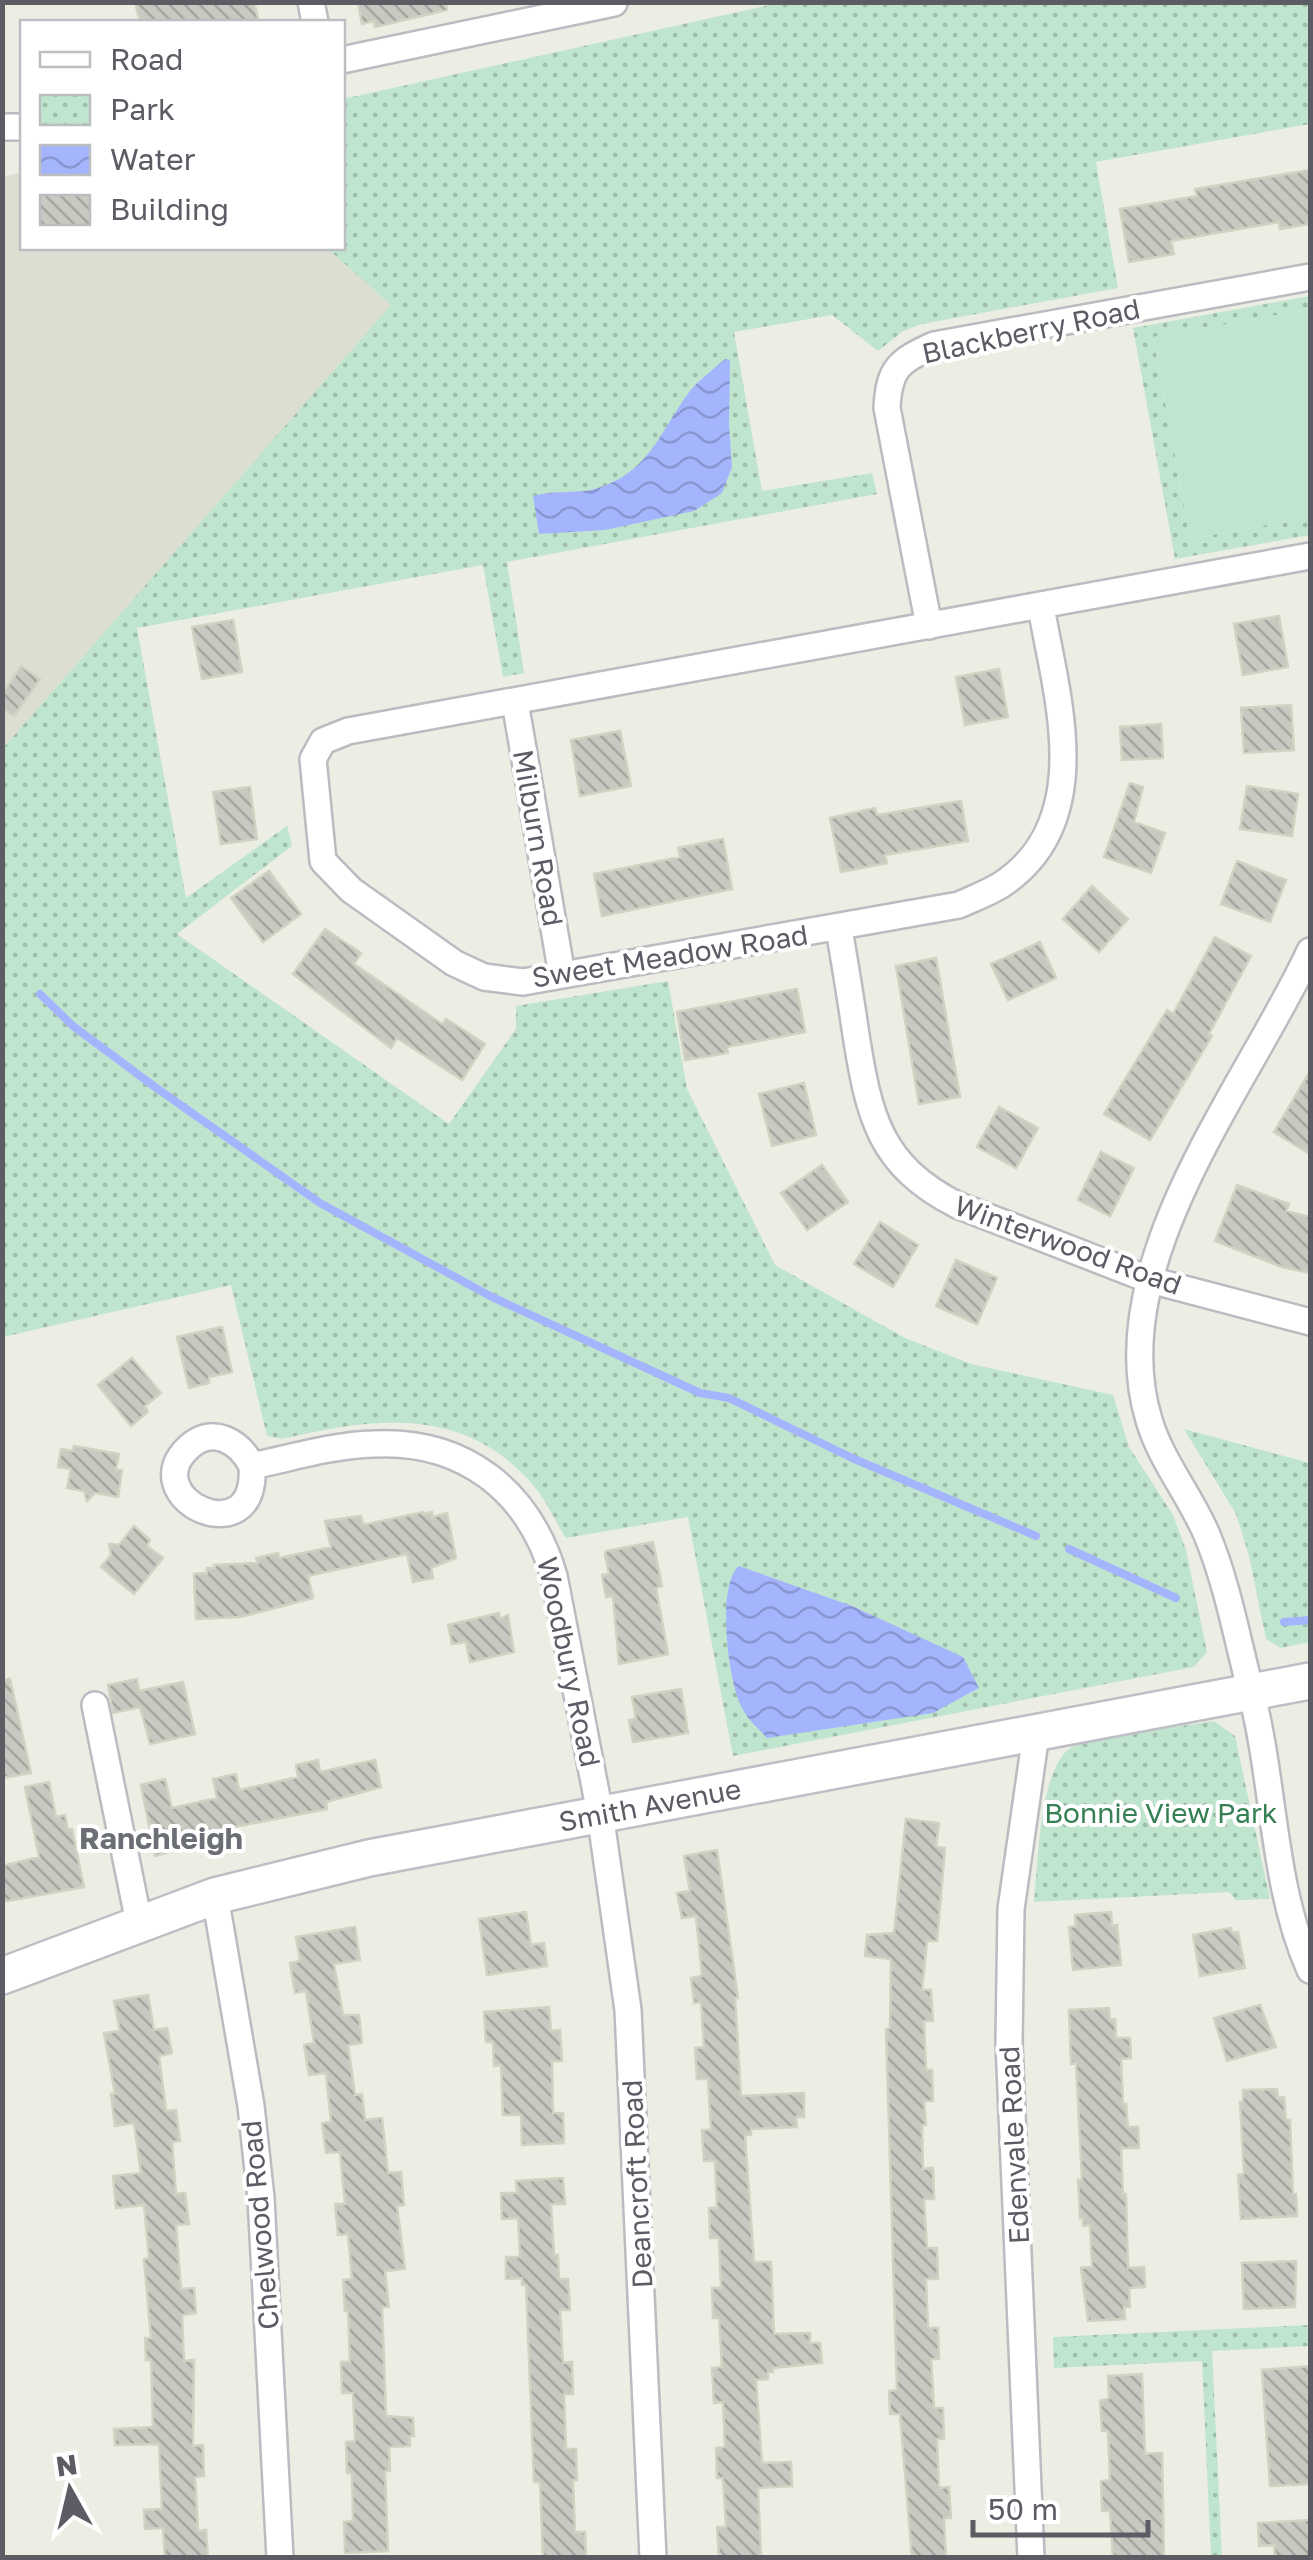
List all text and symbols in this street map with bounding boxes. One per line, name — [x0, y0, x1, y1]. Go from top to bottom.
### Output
legend — [20, 20, 345, 250]
text: Road — [110, 41, 184, 77]
text: Park — [110, 91, 175, 127]
text: Water — [110, 141, 196, 177]
text: Building — [110, 191, 229, 227]
street label: Blackberry Road — [919, 291, 1143, 370]
street label: Milburn Road — [507, 747, 570, 929]
street label: Sweet Meadow Road — [530, 917, 810, 994]
street label: Winterwood Road — [950, 1188, 1186, 1301]
street label: Woodbury Road — [531, 1554, 608, 1770]
street label: Smith Avenue — [556, 1771, 744, 1838]
park label: Bonnie View Park — [1044, 1796, 1278, 1829]
district label: Ranchleigh — [79, 1820, 243, 1856]
street label: Edenvale Road — [992, 2045, 1035, 2245]
street label: Deancroft Road — [615, 2079, 658, 2289]
street label: Chelwood Road — [234, 2119, 285, 2331]
north arrow — [20, 2440, 120, 2540]
text: N — [54, 2447, 79, 2483]
scale bar — [973, 2475, 1148, 2537]
text: 50 m — [988, 2491, 1058, 2527]

